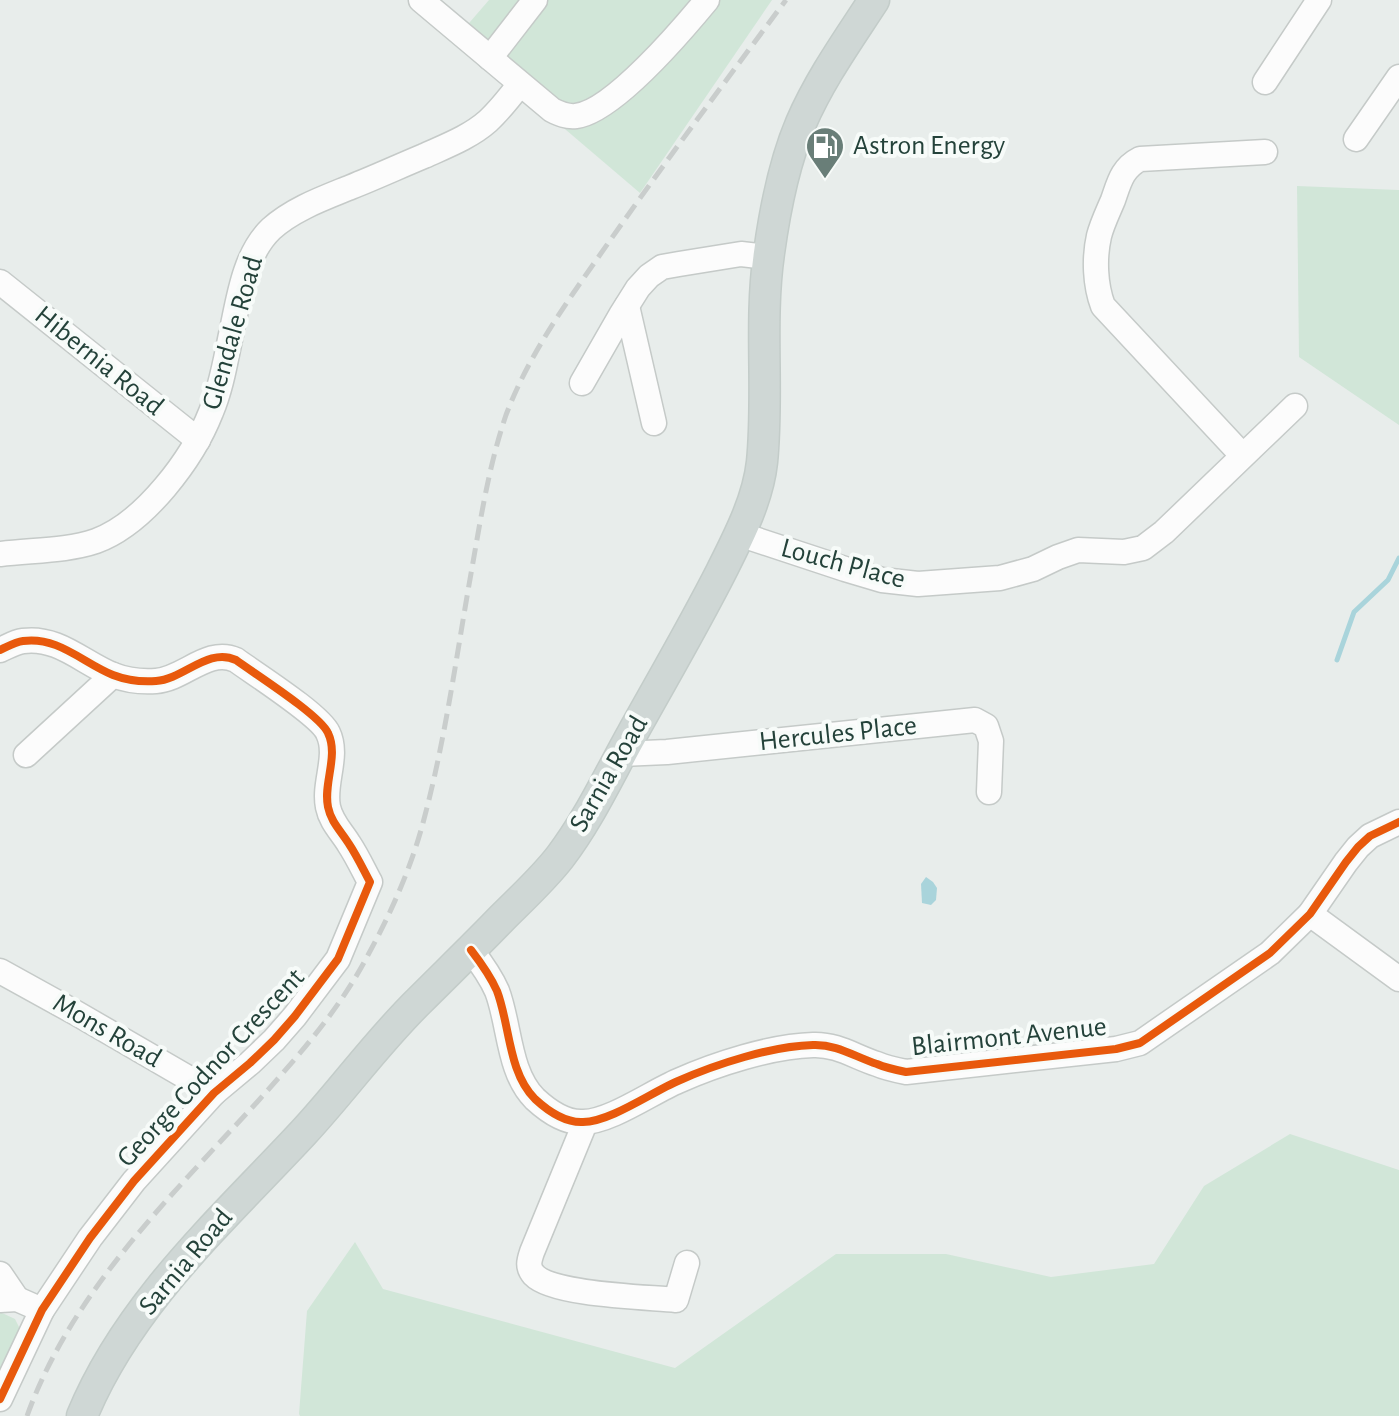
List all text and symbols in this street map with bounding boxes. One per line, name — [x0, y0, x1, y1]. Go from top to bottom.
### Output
fuel station icon: Astron Energy — [804, 125, 846, 180]
place label: Astron Energy — [853, 132, 1005, 160]
street label: Glendale Road — [198, 253, 268, 413]
street label: Hibernia Road — [29, 301, 169, 421]
street label: Louch Place — [778, 534, 908, 594]
street label: Sarnia Road — [565, 711, 653, 837]
street label: Hercules Place — [758, 712, 918, 756]
street label: George Codnor Crescent — [112, 963, 310, 1173]
street label: Mons Road — [48, 989, 166, 1073]
street label: Blairmont Avenue — [910, 1013, 1108, 1061]
street label: Sarnia Road — [134, 1204, 238, 1320]

